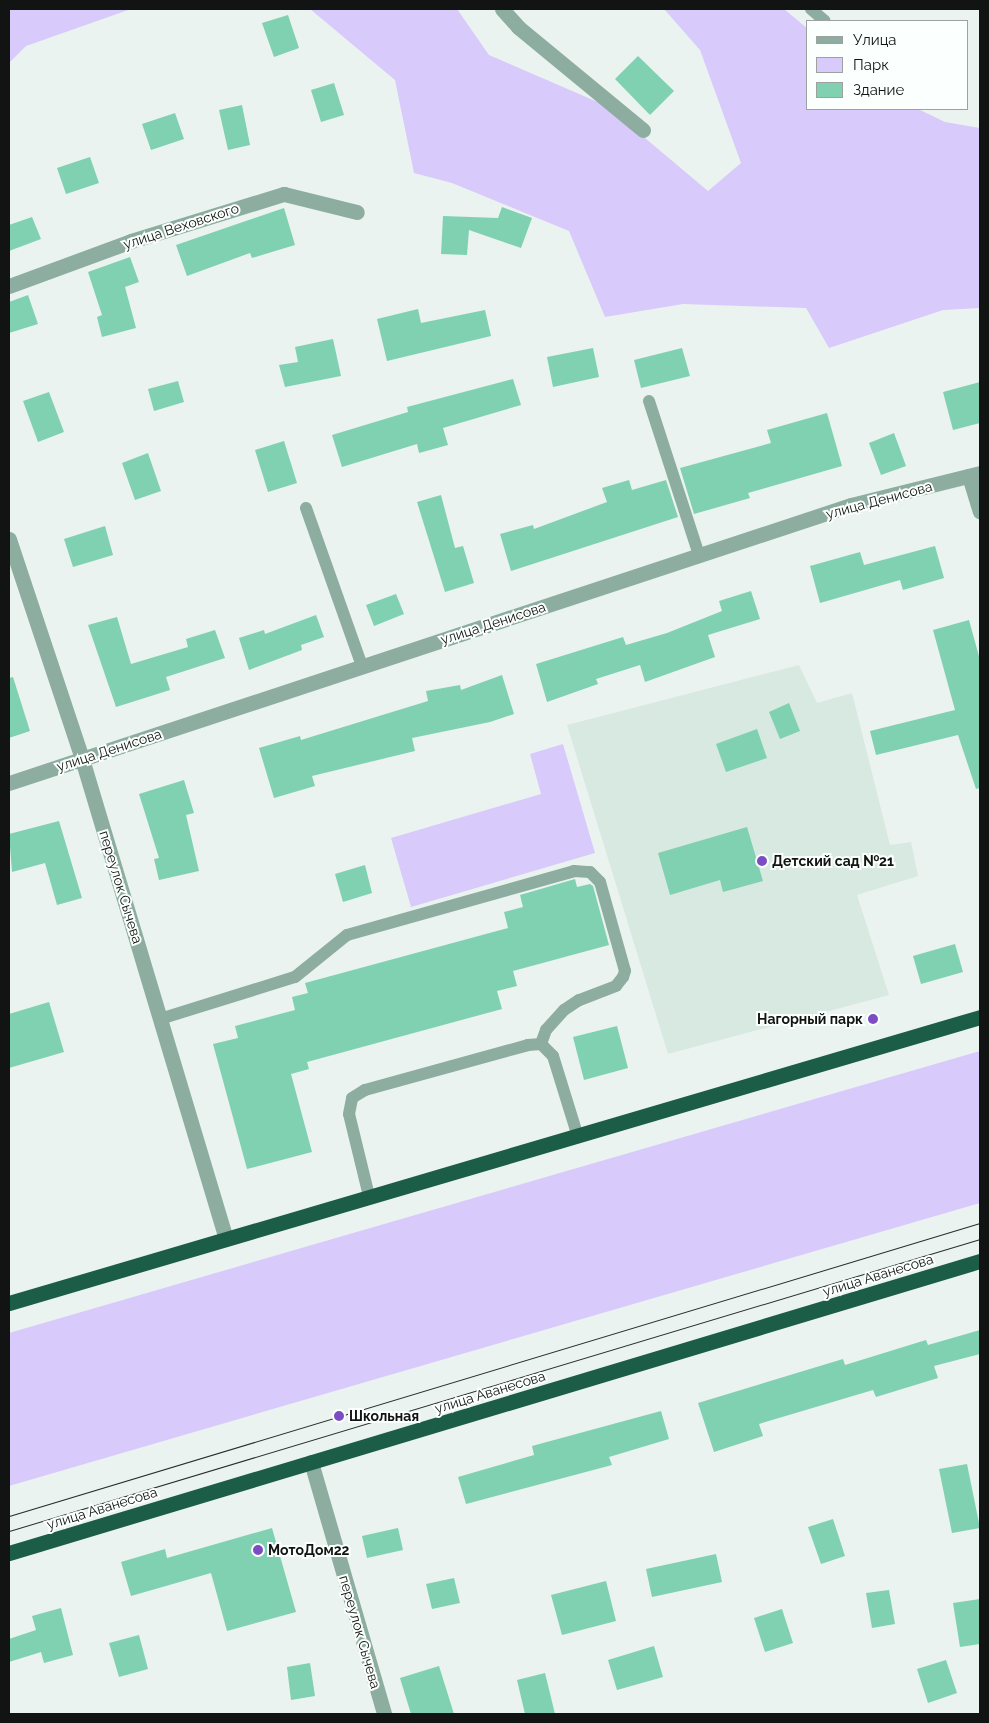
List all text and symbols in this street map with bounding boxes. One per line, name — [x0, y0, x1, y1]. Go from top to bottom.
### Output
legend — [806, 20, 969, 110]
text: Улица — [853, 31, 897, 49]
text: Парк — [853, 56, 889, 74]
text: Здание — [853, 81, 904, 99]
street label: улица Веховского — [121, 199, 241, 253]
street label: улица Денисова — [824, 478, 934, 522]
street label: улица Денисова — [438, 598, 548, 648]
street label: улица Денисова — [54, 725, 164, 775]
street label: переулок Сычева — [96, 828, 146, 946]
place label: Детский сад №21 — [772, 853, 894, 869]
marker: Детский сад №21 — [756, 855, 768, 867]
place label: Нагорный парк — [757, 1011, 863, 1027]
marker: Нагорный парк — [867, 1013, 879, 1025]
street label: улица Аванесова — [820, 1250, 936, 1300]
street label: улица Аванесова — [432, 1367, 548, 1417]
place label: Школьная — [349, 1408, 419, 1424]
marker: Школьная — [333, 1410, 345, 1422]
street label: улица Аванесова — [44, 1483, 160, 1533]
place label: МотоДом22 — [268, 1542, 349, 1558]
marker: МотоДом22 — [252, 1544, 264, 1556]
street label: переулок Сычева — [336, 1573, 384, 1691]

